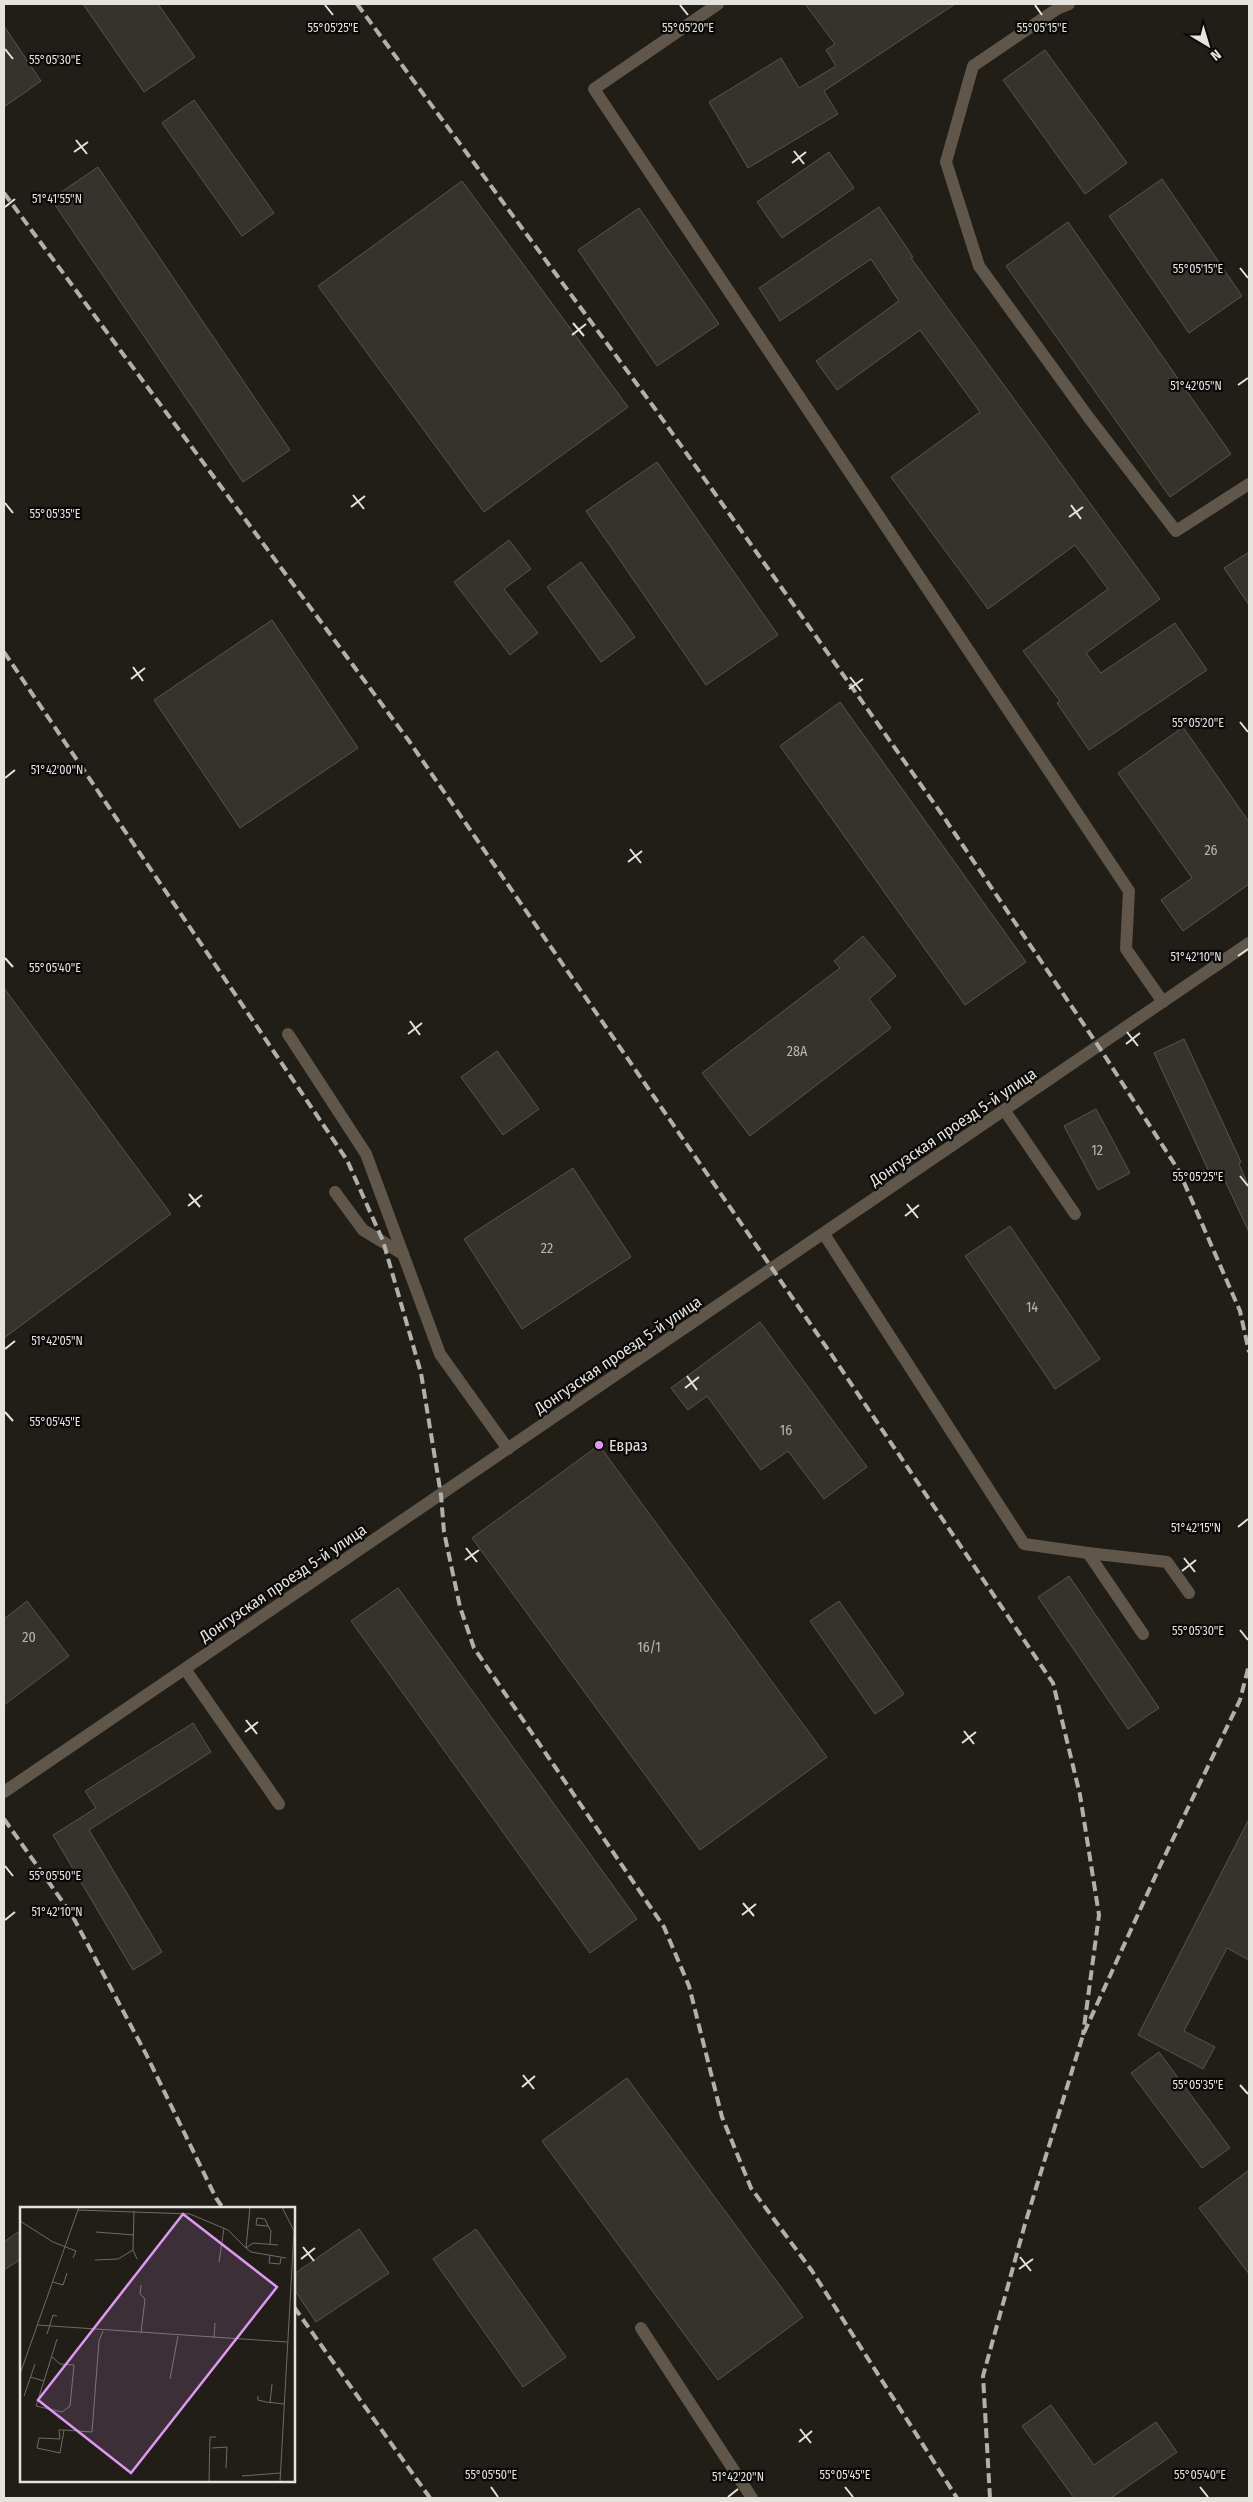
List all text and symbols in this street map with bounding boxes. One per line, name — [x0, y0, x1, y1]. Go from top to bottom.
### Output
north arrow — [1183, 20, 1233, 70]
text: 55°05'25"E — [308, 21, 359, 35]
text: 55°05'20"E — [662, 21, 714, 35]
text: 55°05'15"E — [1017, 21, 1068, 35]
text: N — [1207, 46, 1224, 64]
text: 55°05'30"E — [29, 53, 81, 67]
text: 51°41'55"N — [32, 192, 82, 206]
text: 55°05'15"E — [1173, 262, 1224, 276]
text: 51°42'05"N — [1170, 379, 1222, 393]
text: 55°05'35"E — [29, 507, 81, 521]
text: 55°05'20"E — [1172, 716, 1224, 730]
text: 51°42'00"N — [31, 763, 83, 777]
house number: 26 — [1204, 842, 1218, 859]
text: 51°42'10"N — [1170, 950, 1222, 964]
text: 55°05'40"E — [29, 961, 81, 975]
house number: 28А — [787, 1043, 808, 1060]
street label: Донгузская проезд 5-й улица — [865, 1064, 1040, 1191]
house number: 12 — [1091, 1142, 1103, 1159]
text: 55°05'25"E — [1173, 1170, 1224, 1184]
house number: 22 — [541, 1240, 553, 1257]
street label: Донгузская проезд 5-й улица — [530, 1292, 705, 1419]
house number: 14 — [1026, 1299, 1038, 1316]
text: 51°42'05"N — [31, 1334, 83, 1348]
text: 55°05'45"E — [30, 1415, 81, 1429]
house number: 16 — [780, 1422, 792, 1439]
place label: Евраз — [609, 1436, 648, 1455]
marker: Евраз — [593, 1439, 605, 1451]
street label: Донгузская проезд 5-й улица — [195, 1520, 370, 1647]
text: 51°42'15"N — [1171, 1521, 1221, 1535]
text: 55°05'30"E — [1172, 1624, 1224, 1638]
house number: 20 — [22, 1629, 36, 1646]
house number: 16/1 — [637, 1639, 661, 1656]
text: 55°05'50"E — [29, 1869, 81, 1883]
text: 51°42'10"N — [31, 1905, 83, 1919]
text: 55°05'35"E — [1172, 2078, 1224, 2092]
inset map — [20, 2207, 295, 2482]
text: 55°05'50"E — [465, 2468, 517, 2482]
text: 55°05'45"E — [820, 2468, 871, 2482]
text: 55°05'40"E — [1174, 2468, 1226, 2482]
text: 51°42'20"N — [712, 2470, 764, 2484]

